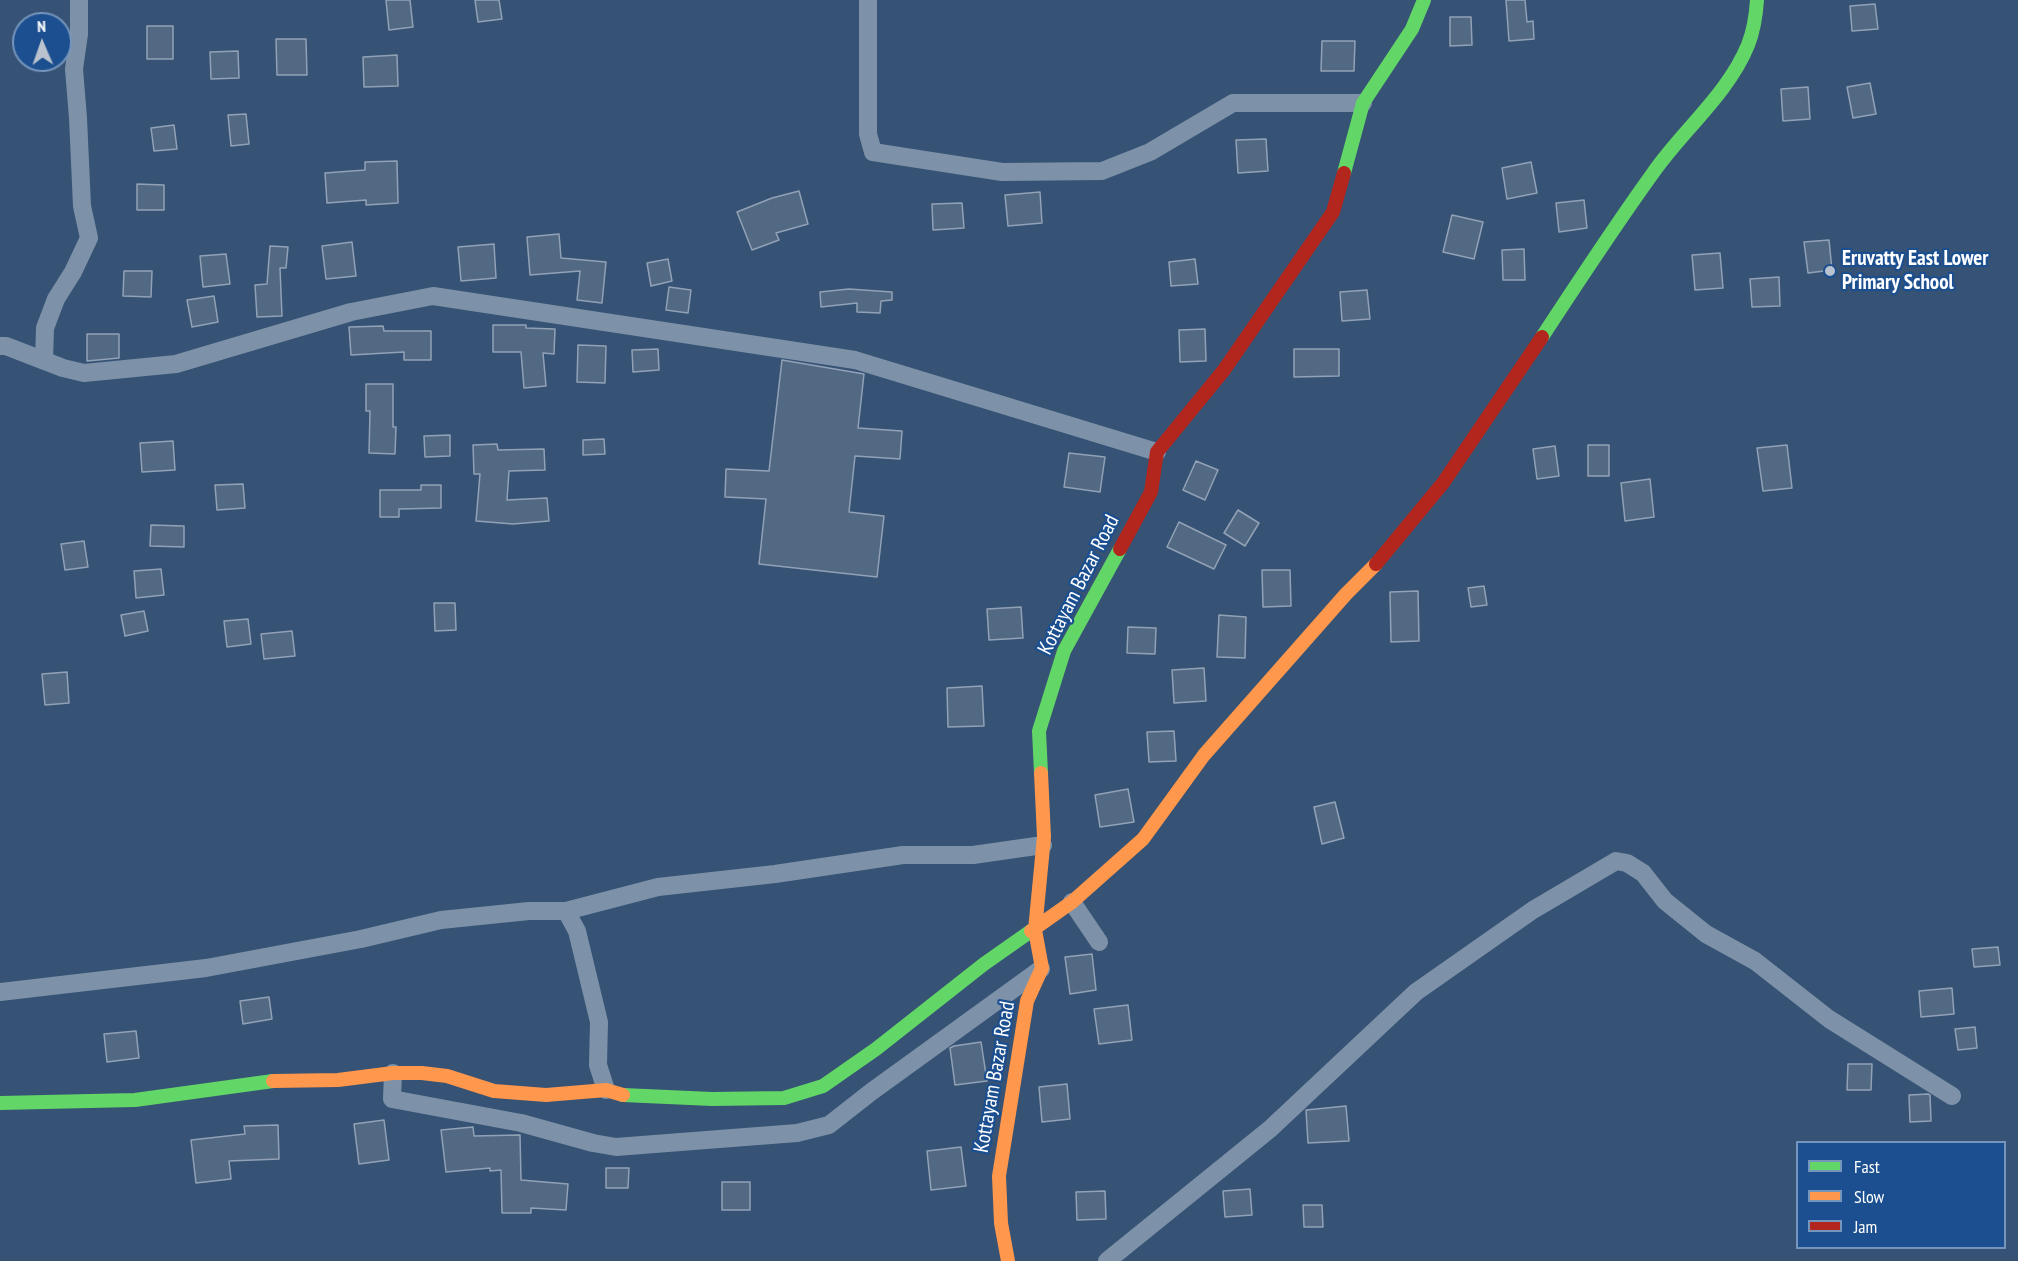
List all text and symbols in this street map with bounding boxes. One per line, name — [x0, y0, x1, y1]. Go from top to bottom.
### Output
north arrow — [12, 12, 72, 72]
text: N — [37, 16, 46, 36]
place label: Eruvatty East Lower Primary School — [1842, 246, 1988, 296]
marker: Eruvatty East Lower Primary School — [1823, 264, 1837, 278]
street label: Kottayam Bazar Road — [1033, 511, 1125, 659]
street label: Kottayam Bazar Road — [969, 999, 1021, 1155]
legend — [1796, 1141, 2006, 1249]
text: Fast — [1854, 1155, 1880, 1178]
text: Slow — [1854, 1185, 1884, 1208]
text: Jam — [1854, 1215, 1877, 1238]

